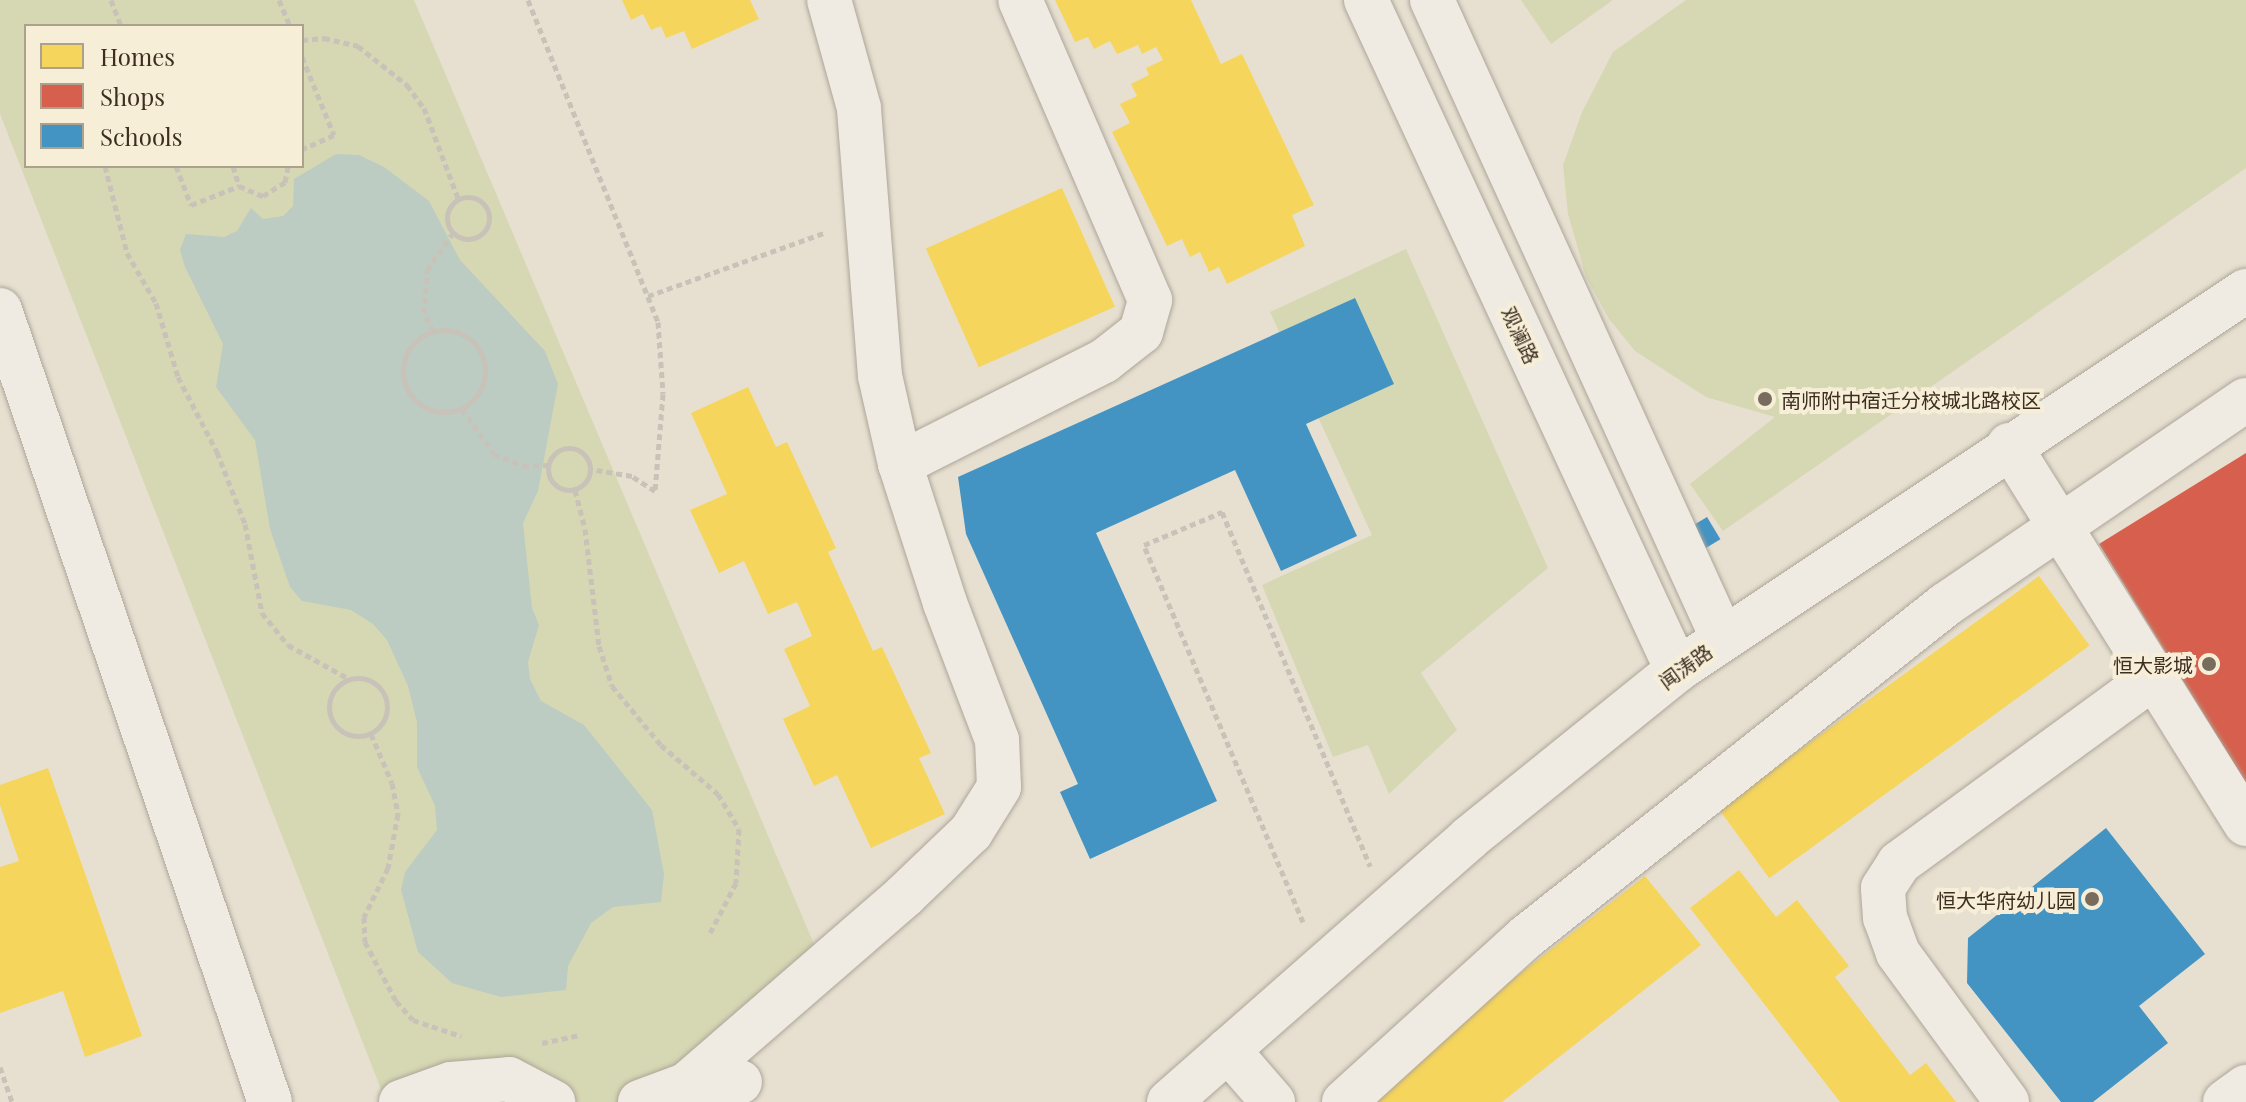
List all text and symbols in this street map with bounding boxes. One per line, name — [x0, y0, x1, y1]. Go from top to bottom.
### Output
legend — [24, 24, 304, 168]
text: Homes — [100, 40, 175, 72]
text: Shops — [100, 80, 165, 112]
text: Schools — [100, 120, 182, 152]
street label: 观澜路 — [1497, 303, 1545, 367]
place label: 南师附中宿迁分校城北路校区 — [1781, 387, 2041, 411]
marker: 南师附中宿迁分校城北路校区 — [1756, 390, 1774, 408]
street label: 闻涛路 — [1654, 639, 1716, 693]
place label: 恒大影城 — [2113, 652, 2193, 676]
marker: 恒大影城 — [2200, 655, 2218, 673]
place label: 恒大华府幼儿园 — [1936, 887, 2076, 911]
marker: 恒大华府幼儿园 — [2083, 890, 2101, 908]

